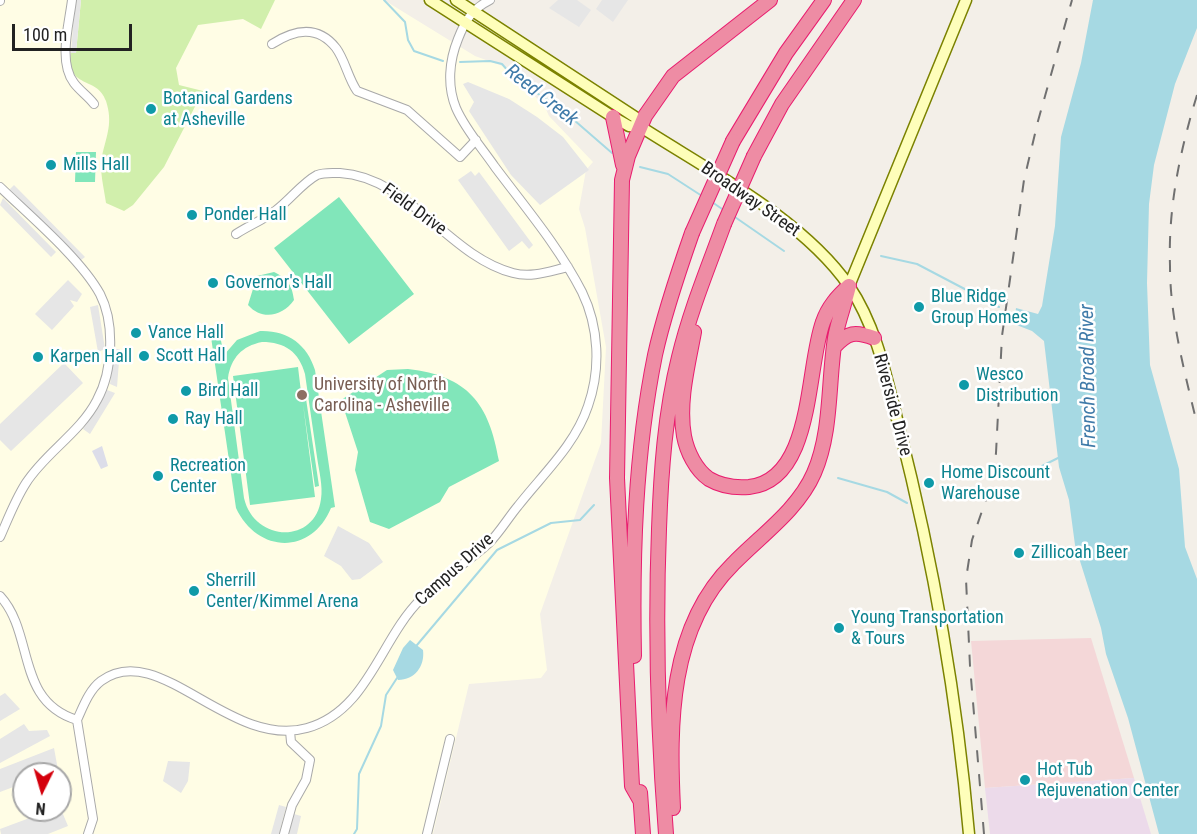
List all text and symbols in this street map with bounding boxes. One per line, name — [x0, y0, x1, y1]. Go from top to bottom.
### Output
scale bar — [15, 12, 135, 50]
text: 100 m — [23, 24, 67, 45]
water label: Reed Creek — [500, 60, 582, 132]
place label: Botanical Gardens at Asheville — [163, 88, 293, 130]
marker: Botanical Gardens at Asheville — [144, 102, 158, 116]
place label: Mills Hall — [63, 154, 129, 176]
marker: Mills Hall — [44, 158, 58, 172]
street label: Broadway Street — [696, 158, 804, 242]
street label: Field Drive — [378, 179, 450, 241]
place label: Ponder Hall — [204, 204, 287, 226]
marker: Ponder Hall — [185, 208, 199, 222]
place label: Governor's Hall — [225, 272, 332, 294]
marker: Governor's Hall — [206, 276, 220, 290]
place label: Blue Ridge Group Homes — [931, 286, 1028, 328]
marker: Blue Ridge Group Homes — [912, 300, 926, 314]
water label: French Broad River — [1076, 304, 1102, 448]
place label: Vance Hall — [148, 322, 224, 344]
marker: Vance Hall — [129, 326, 143, 340]
place label: Scott Hall — [156, 345, 226, 367]
place label: Karpen Hall — [50, 346, 132, 368]
marker: Scott Hall — [137, 349, 151, 363]
marker: Karpen Hall — [31, 350, 45, 364]
street label: Riverside Drive — [868, 352, 916, 458]
place label: Wesco Distribution — [976, 364, 1058, 406]
place label: University of North Carolina - Asheville — [314, 374, 450, 416]
marker: Wesco Distribution — [957, 378, 971, 392]
place label: Bird Hall — [198, 380, 258, 402]
marker: Bird Hall — [179, 384, 193, 398]
marker: University of North Carolina - Asheville — [295, 388, 309, 402]
place label: Ray Hall — [185, 408, 243, 430]
marker: Ray Hall — [166, 412, 180, 426]
place label: Recreation Center — [170, 455, 246, 498]
place label: Home Discount Warehouse — [941, 462, 1050, 504]
marker: Recreation Center — [151, 469, 165, 483]
marker: Home Discount Warehouse — [922, 476, 936, 490]
street label: Campus Drive — [411, 529, 499, 611]
place label: Zillicoah Beer — [1031, 542, 1128, 564]
marker: Zillicoah Beer — [1012, 546, 1026, 560]
place label: Sherrill Center/Kimmel Arena — [206, 570, 359, 612]
marker: Sherrill Center/Kimmel Arena — [187, 584, 201, 598]
place label: Young Transportation & Tours — [851, 607, 1004, 650]
marker: Young Transportation & Tours — [832, 621, 846, 635]
place label: Hot Tub Rejuvenation Center — [1037, 759, 1179, 802]
north arrow — [12, 762, 72, 822]
marker: Hot Tub Rejuvenation Center — [1018, 773, 1032, 787]
text: N — [35, 799, 46, 818]

